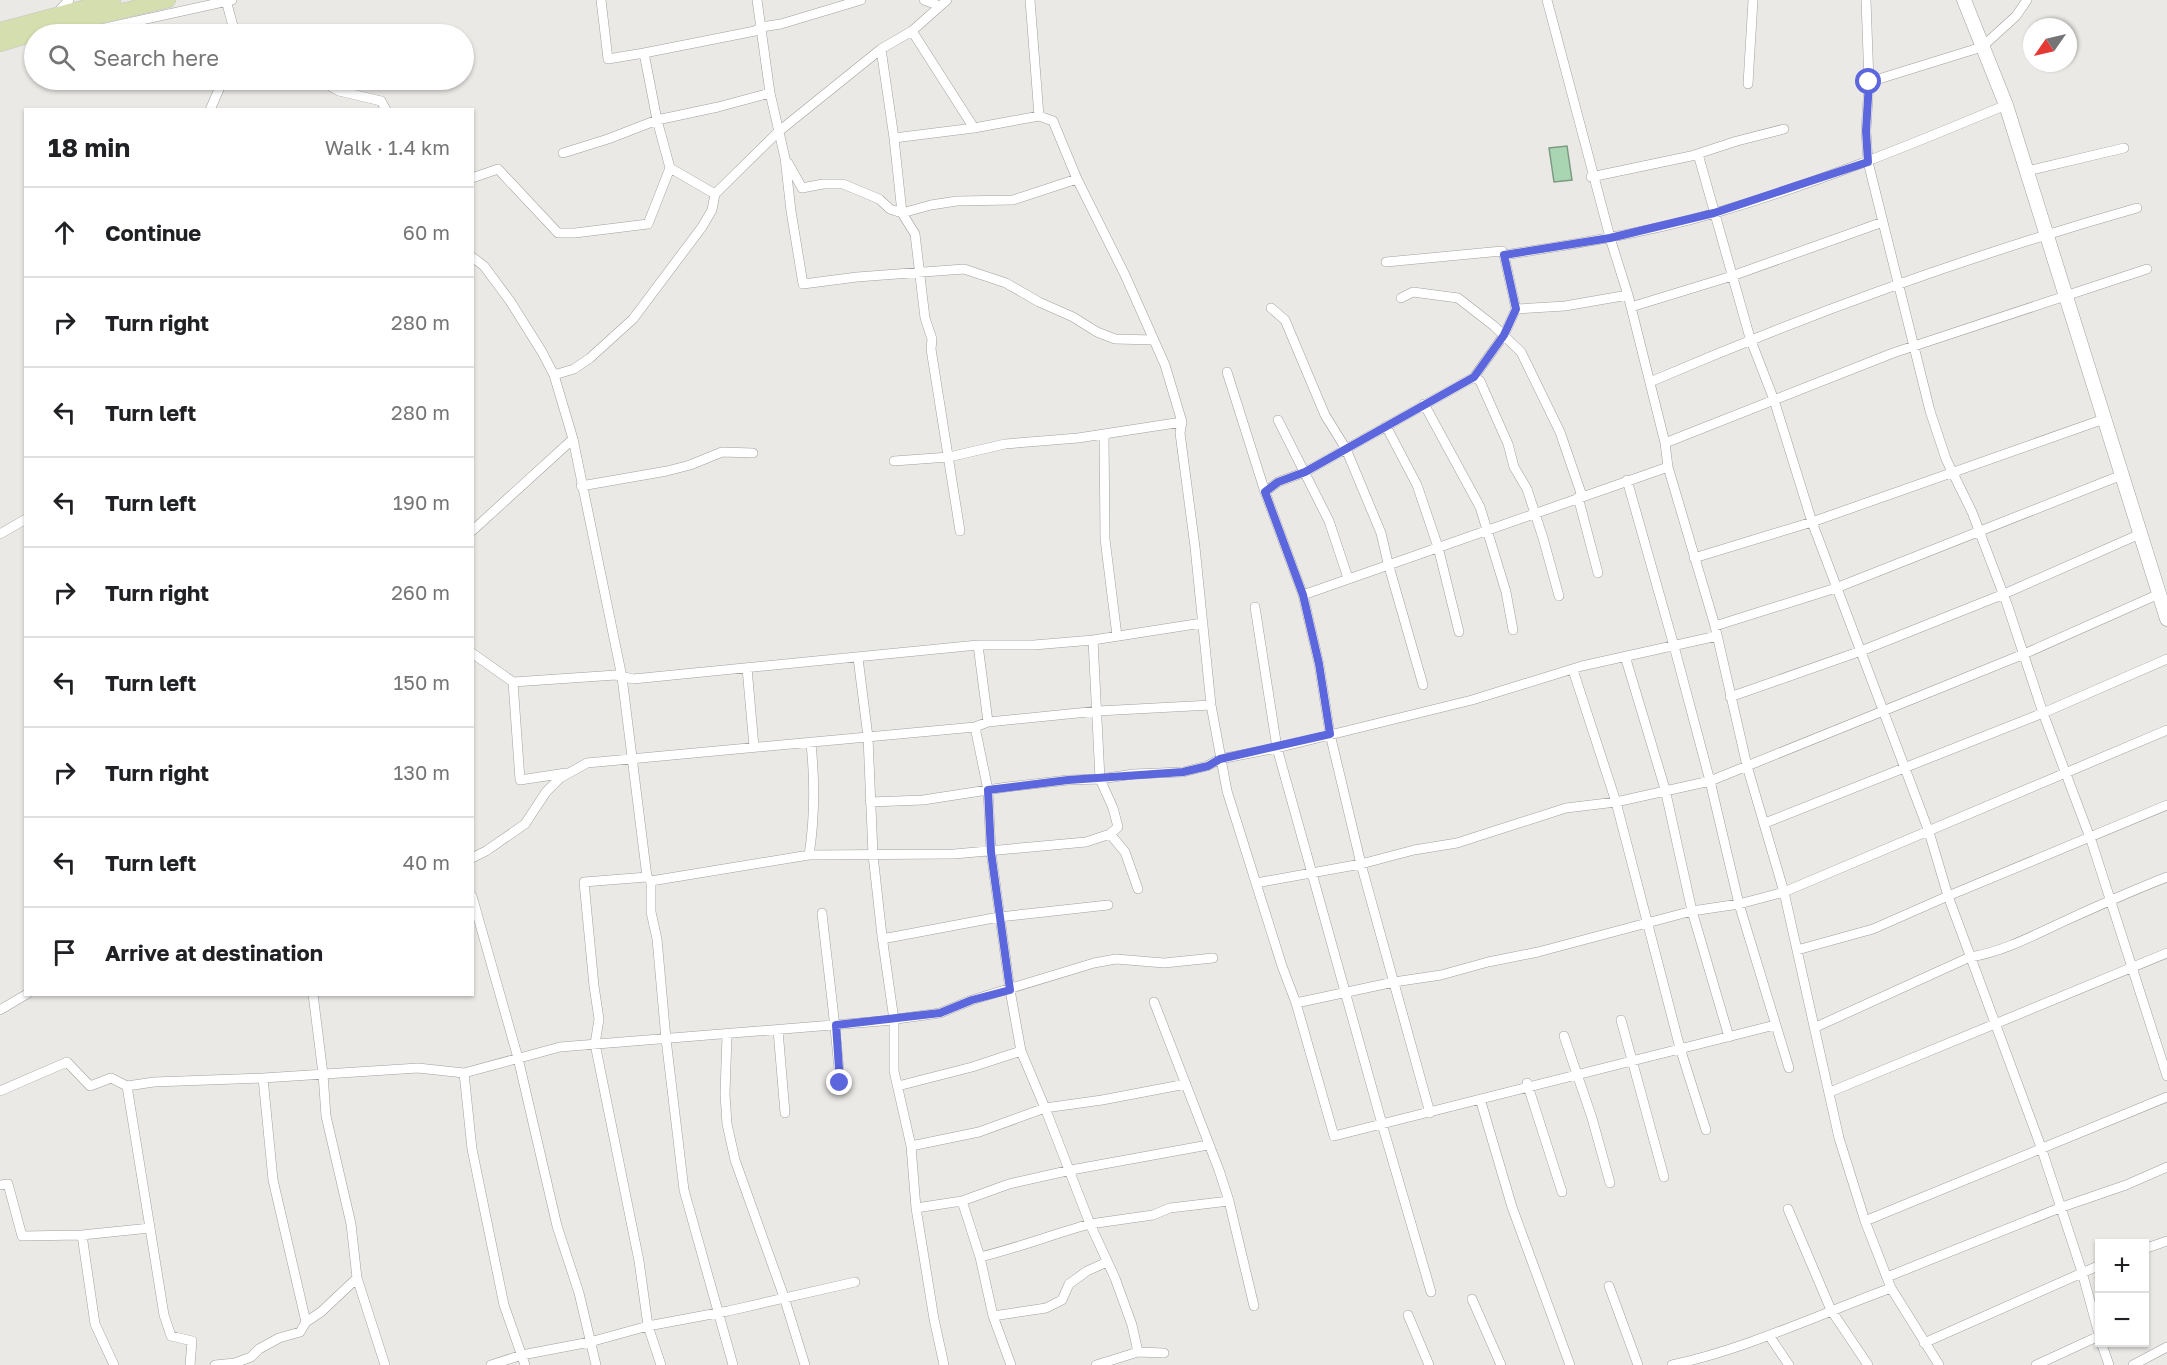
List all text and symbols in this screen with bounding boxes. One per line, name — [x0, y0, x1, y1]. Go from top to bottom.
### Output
north arrow — [2023, 18, 2077, 72]
search box — [24, 24, 474, 90]
icon: search — [45, 41, 78, 74]
text: Search here — [93, 44, 219, 71]
route start — [1855, 68, 1881, 94]
text: 18 min — [48, 132, 130, 163]
text: Walk · 1.4 km — [325, 135, 450, 159]
icon: ahead — [48, 216, 81, 249]
text: Continue — [105, 219, 201, 246]
text: 60 m — [403, 220, 450, 244]
icon: right — [48, 306, 81, 339]
text: Turn right — [105, 309, 209, 336]
text: 280 m — [391, 310, 450, 334]
icon: left — [48, 396, 81, 429]
text: Turn left — [105, 399, 196, 426]
text: 280 m — [391, 400, 450, 424]
icon: left — [48, 486, 81, 519]
text: Turn left — [105, 489, 196, 516]
text: 190 m — [393, 490, 450, 514]
icon: right — [48, 576, 81, 609]
text: Turn right — [105, 579, 209, 606]
text: 260 m — [391, 580, 450, 604]
icon: left — [48, 666, 81, 699]
text: Turn left — [105, 669, 196, 696]
text: 150 m — [394, 670, 450, 694]
icon: right — [48, 756, 81, 789]
text: Turn right — [105, 759, 209, 786]
text: 130 m — [394, 760, 450, 784]
icon: left — [48, 846, 81, 879]
text: Turn left — [105, 849, 196, 876]
text: 40 m — [403, 850, 450, 874]
icon: arrive — [48, 936, 81, 969]
text: Arrive at destination — [105, 939, 323, 966]
route end — [826, 1069, 852, 1095]
map controls — [2095, 1239, 2149, 1347]
button: + — [2095, 1239, 2149, 1293]
button: − — [2095, 1293, 2149, 1347]

